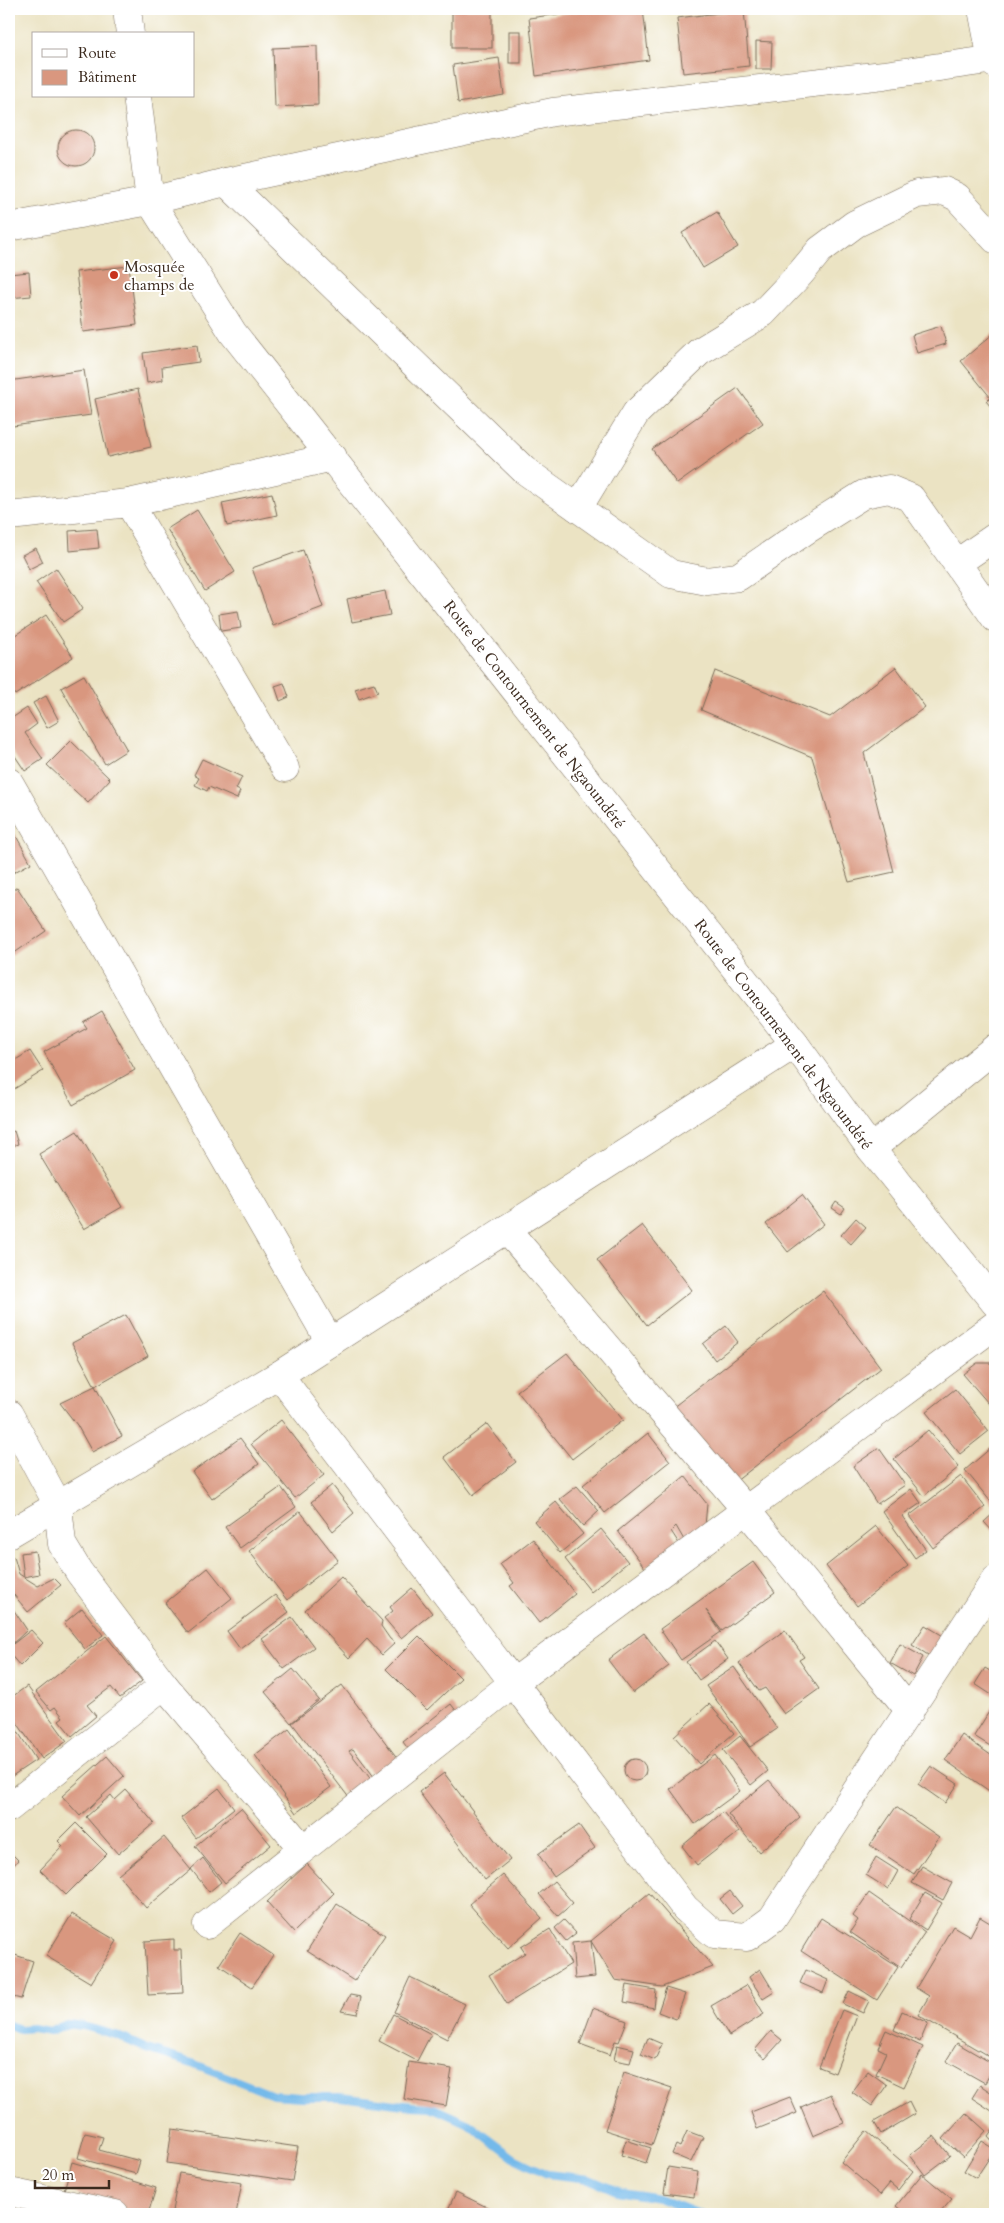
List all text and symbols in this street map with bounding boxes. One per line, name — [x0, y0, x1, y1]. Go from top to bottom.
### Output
legend — [32, 32, 195, 98]
text: Route — [78, 43, 116, 63]
text: Bâtiment — [78, 67, 137, 87]
place label: Mosquée champs de — [124, 256, 194, 296]
marker: Mosquée champs de — [108, 269, 120, 281]
street label: Route de Contournement de Ngaoundéré — [438, 596, 630, 833]
street label: Route de Contournement de Ngaoundéré — [689, 915, 877, 1155]
scale bar — [35, 2158, 109, 2190]
text: 20 m — [42, 2165, 74, 2185]

